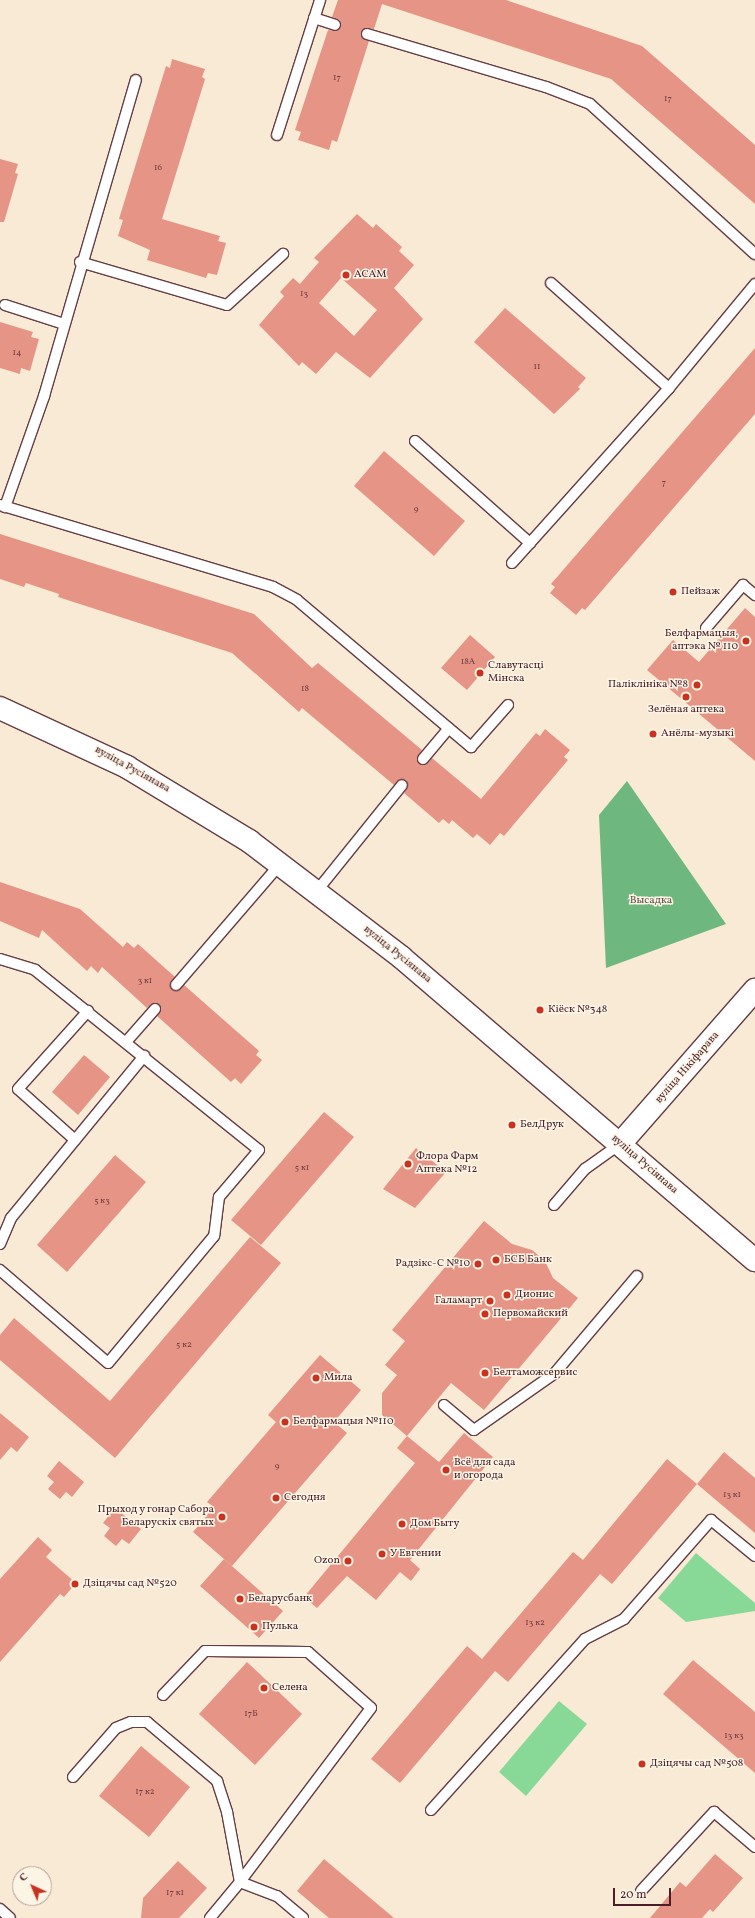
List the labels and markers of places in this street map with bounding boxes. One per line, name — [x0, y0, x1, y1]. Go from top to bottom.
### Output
place label: АСАМ — [354, 268, 386, 282]
marker: АСАМ — [341, 270, 351, 280]
place label: Пейзаж — [681, 585, 720, 599]
marker: Пейзаж — [668, 587, 678, 597]
place label: Белфармацыя, аптэка № 110 — [665, 628, 738, 654]
marker: Белфармацыя, аптэка № 110 — [741, 636, 751, 646]
place label: Славутасці Мінска — [488, 660, 544, 686]
marker: Славутасці Мінска — [475, 668, 485, 678]
place label: Паліклініка №8 — [608, 678, 688, 692]
marker: Паліклініка №8 — [691, 679, 703, 691]
marker: Зелёная аптека — [681, 692, 691, 702]
place label: Зелёная аптека — [648, 703, 724, 717]
place label: Анёлы-музыкі — [661, 727, 734, 741]
marker: Анёлы-музыкі — [648, 729, 658, 739]
place label: Кіёск №348 — [548, 1003, 607, 1017]
marker: Кіёск №348 — [535, 1005, 545, 1015]
place label: БелДрук — [520, 1118, 564, 1132]
marker: БелДрук — [507, 1120, 517, 1130]
place label: Флора Фарм Аптека №12 — [416, 1151, 478, 1177]
marker: Флора Фарм Аптека №12 — [403, 1159, 413, 1169]
place label: БСБ Банк — [504, 1253, 552, 1267]
marker: БСБ Банк — [491, 1255, 501, 1265]
place label: Радзікс-С №10 — [395, 1257, 470, 1271]
marker: Радзікс-С №10 — [473, 1259, 483, 1269]
place label: Дионис — [515, 1288, 554, 1302]
marker: Дионис — [502, 1290, 512, 1300]
place label: Галамарт — [435, 1294, 482, 1308]
marker: Галамарт — [485, 1296, 495, 1306]
place label: Первомайский — [493, 1307, 568, 1321]
marker: Первомайский — [480, 1309, 490, 1319]
place label: Белтаможсервис — [493, 1366, 577, 1380]
marker: Белтаможсервис — [480, 1368, 490, 1378]
place label: Мила — [324, 1371, 352, 1385]
marker: Мила — [311, 1373, 321, 1383]
place label: Белфармацыя №110 — [293, 1415, 393, 1429]
marker: Белфармацыя №110 — [280, 1417, 290, 1427]
place label: Всё для сада и огорода — [454, 1457, 515, 1483]
marker: Всё для сада и огорода — [441, 1465, 451, 1475]
place label: Сегодня — [284, 1491, 326, 1505]
marker: Сегодня — [271, 1493, 281, 1503]
place label: Прыход у гонар Сабора Беларускіх святых — [97, 1504, 214, 1530]
marker: Прыход у гонар Сабора Беларускіх святых — [217, 1512, 227, 1522]
place label: Дом Быту — [410, 1517, 459, 1531]
marker: Дом Быту — [397, 1519, 407, 1529]
place label: У Евгении — [390, 1547, 442, 1561]
marker: У Евгении — [377, 1549, 387, 1559]
place label: Ozon — [314, 1554, 340, 1568]
marker: Ozon — [343, 1556, 353, 1566]
place label: Дзіцячы сад №520 — [83, 1577, 177, 1591]
marker: Дзіцячы сад №520 — [70, 1579, 80, 1589]
place label: Беларусбанк — [248, 1592, 312, 1606]
marker: Беларусбанк — [235, 1594, 245, 1604]
place label: Пулька — [262, 1620, 298, 1634]
marker: Пулька — [249, 1622, 259, 1632]
place label: Селена — [272, 1681, 308, 1695]
marker: Селена — [259, 1683, 269, 1693]
place label: Дзіцячы сад №508 — [650, 1757, 743, 1771]
marker: Дзіцячы сад №508 — [637, 1759, 647, 1769]

